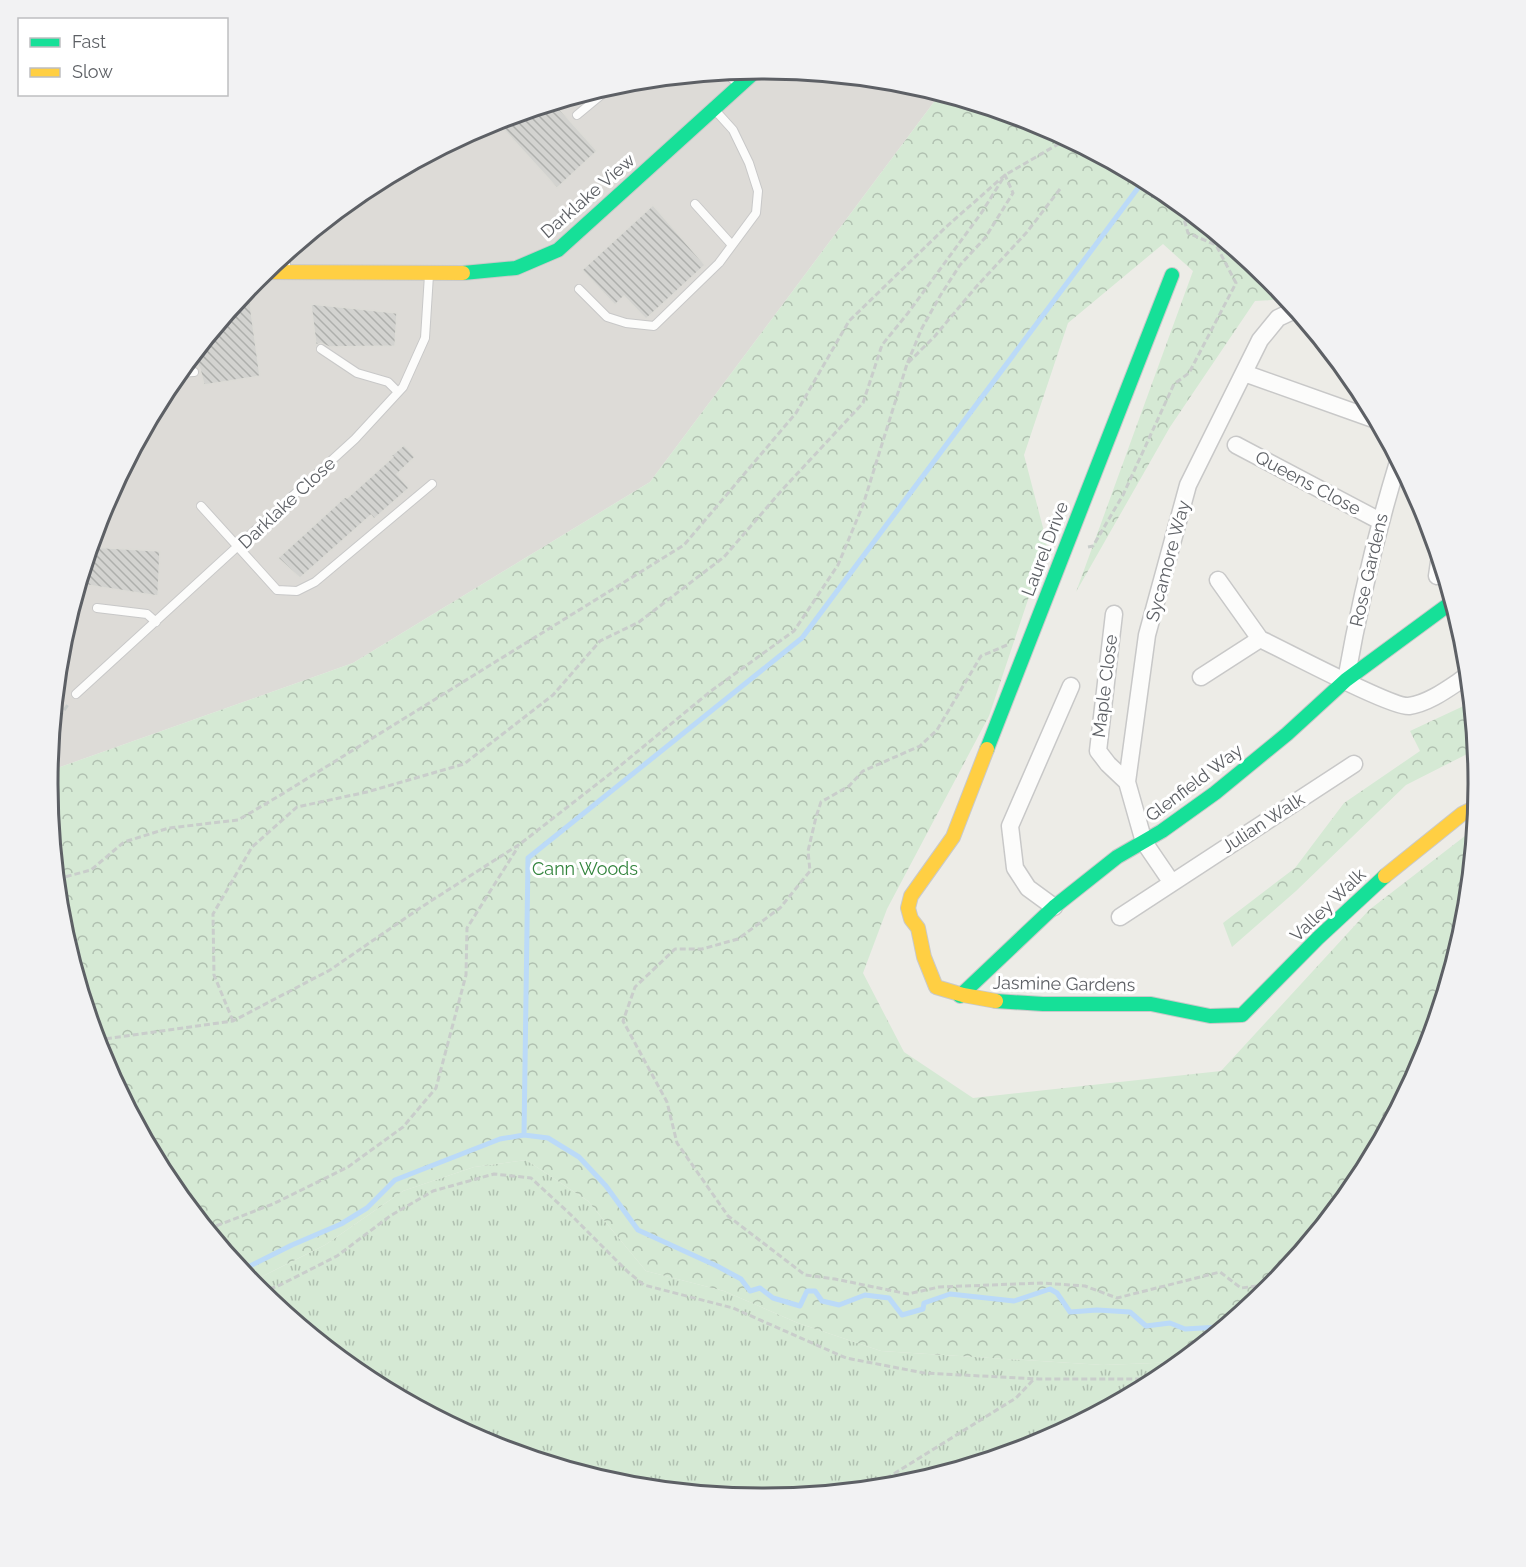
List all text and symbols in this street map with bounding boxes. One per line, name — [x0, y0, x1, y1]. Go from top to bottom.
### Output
legend — [18, 18, 228, 96]
text: Fast — [72, 31, 106, 52]
text: Slow — [72, 61, 113, 82]
street label: Darklake View — [536, 149, 639, 242]
street label: Queens Close — [1252, 446, 1365, 519]
street label: Darklake Close — [234, 452, 340, 553]
street label: Laurel Drive — [1017, 498, 1072, 599]
street label: Sycamore Way — [1141, 498, 1194, 624]
street label: Rose Gardens — [1345, 511, 1392, 629]
street label: Maple Close — [1088, 633, 1121, 739]
street label: Glenfield Way — [1141, 739, 1246, 826]
street label: Julian Walk — [1217, 788, 1308, 857]
park label: Cann Woods — [532, 858, 638, 879]
street label: Valley Walk — [1286, 863, 1370, 946]
street label: Jasmine Gardens — [992, 972, 1136, 995]

